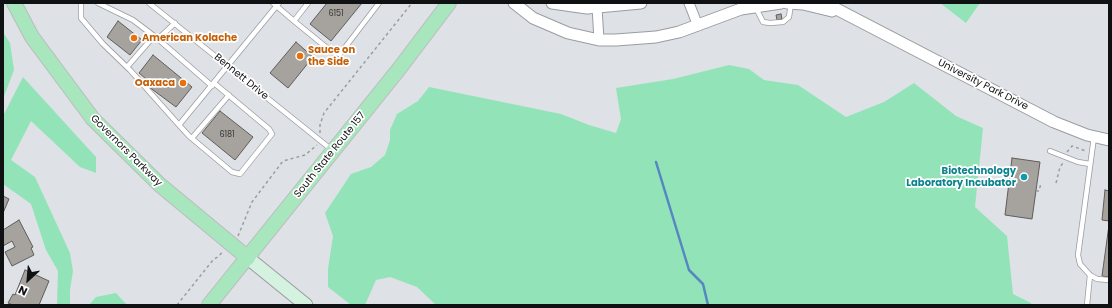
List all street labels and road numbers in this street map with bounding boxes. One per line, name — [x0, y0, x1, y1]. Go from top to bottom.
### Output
street label: Bennett Drive — [211, 51, 271, 103]
street label: University Park Drive — [936, 57, 1030, 113]
street label: South State Route 157 — [292, 110, 368, 200]
street label: Governors Parkway — [88, 113, 164, 189]

